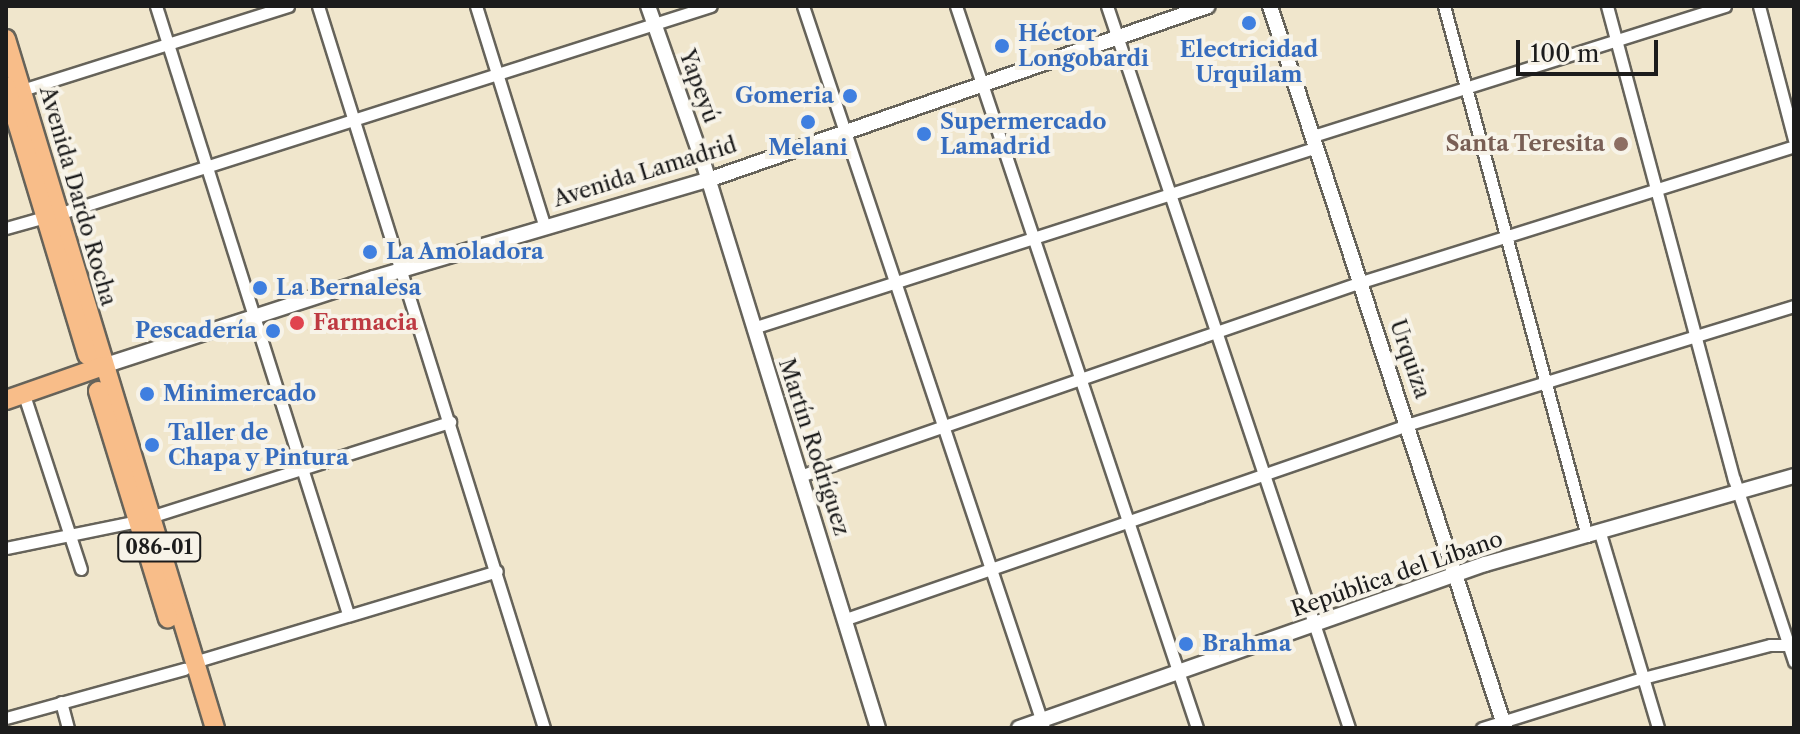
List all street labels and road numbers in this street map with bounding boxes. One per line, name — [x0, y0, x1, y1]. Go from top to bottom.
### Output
street label: Yapeyú — [674, 46, 724, 126]
street label: Avenida Dardo Rocha — [34, 83, 122, 309]
street label: Avenida Lamadrid — [550, 131, 740, 213]
street label: Urquiza — [1384, 316, 1436, 402]
street label: Martín Rodríguez — [773, 355, 855, 539]
street label: República del Líbano — [1288, 525, 1506, 623]
road number: 086-01 — [117, 531, 201, 563]

